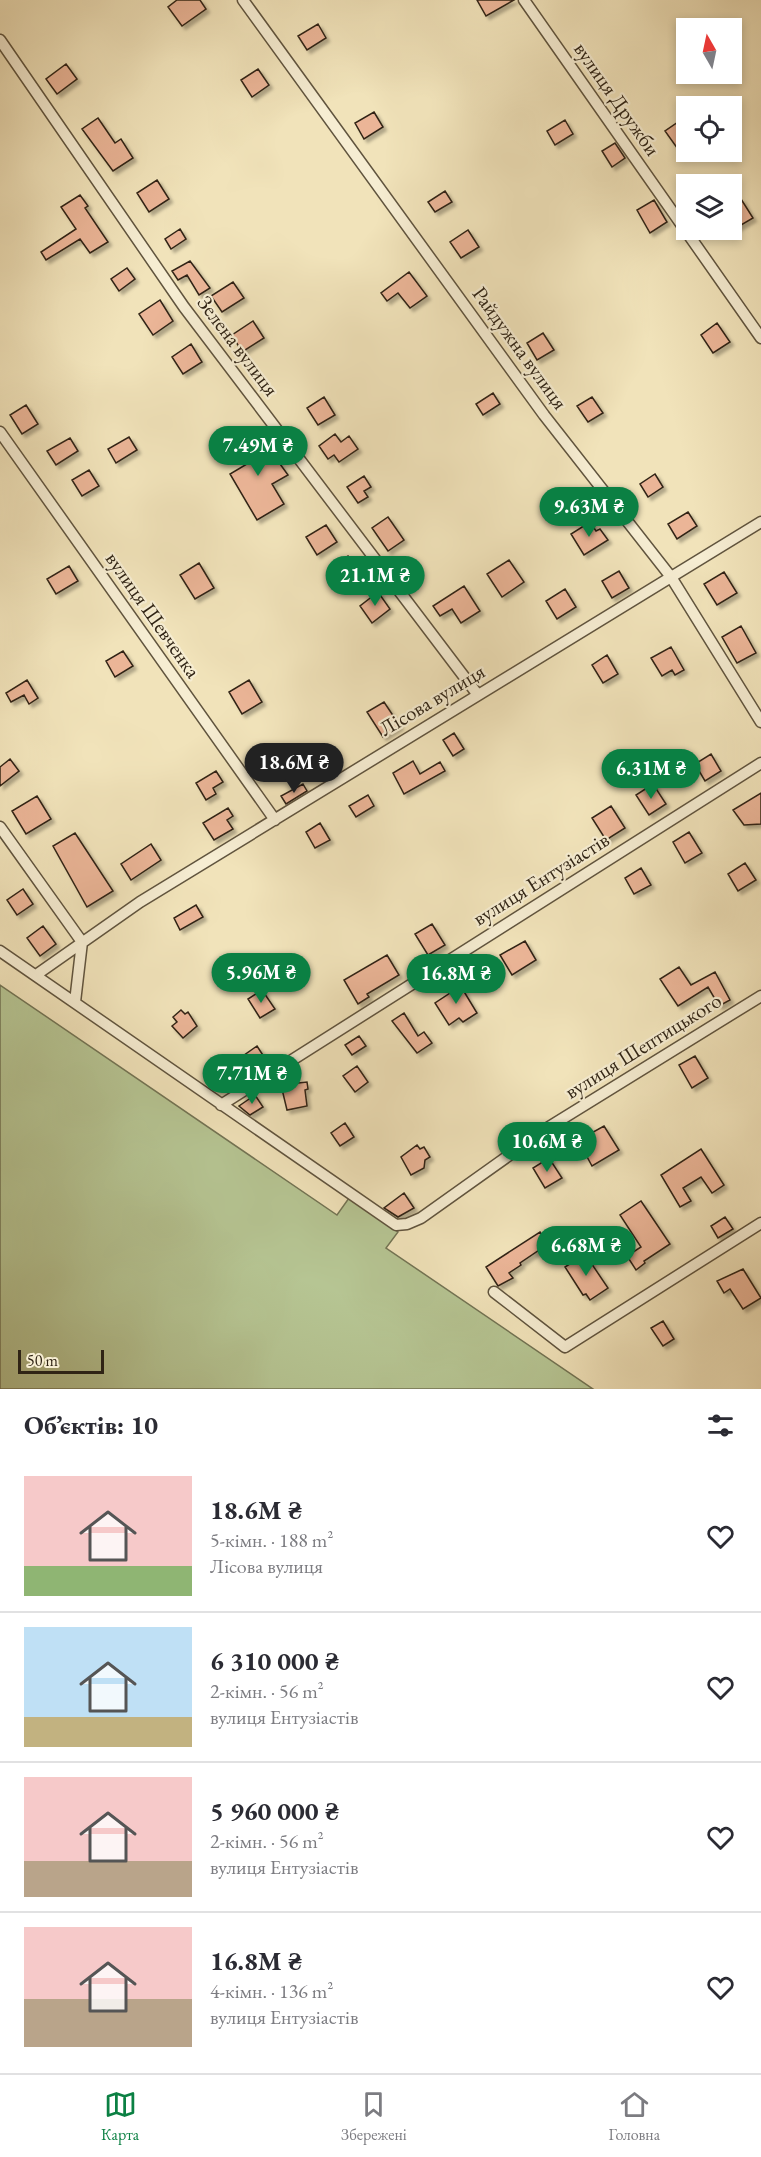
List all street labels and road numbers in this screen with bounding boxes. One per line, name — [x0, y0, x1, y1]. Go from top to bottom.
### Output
street label: вулиця Дружби — [568, 37, 667, 161]
street label: Райдужна вулиця — [467, 281, 574, 415]
street label: Зелена вулиця — [192, 290, 285, 401]
street label: вулиця Шевченка — [100, 546, 207, 684]
street label: Лісова вулиця — [374, 657, 490, 742]
street label: вулиця Ентузіастів — [467, 826, 614, 931]
street label: вулиця Шептицького — [559, 986, 726, 1105]

